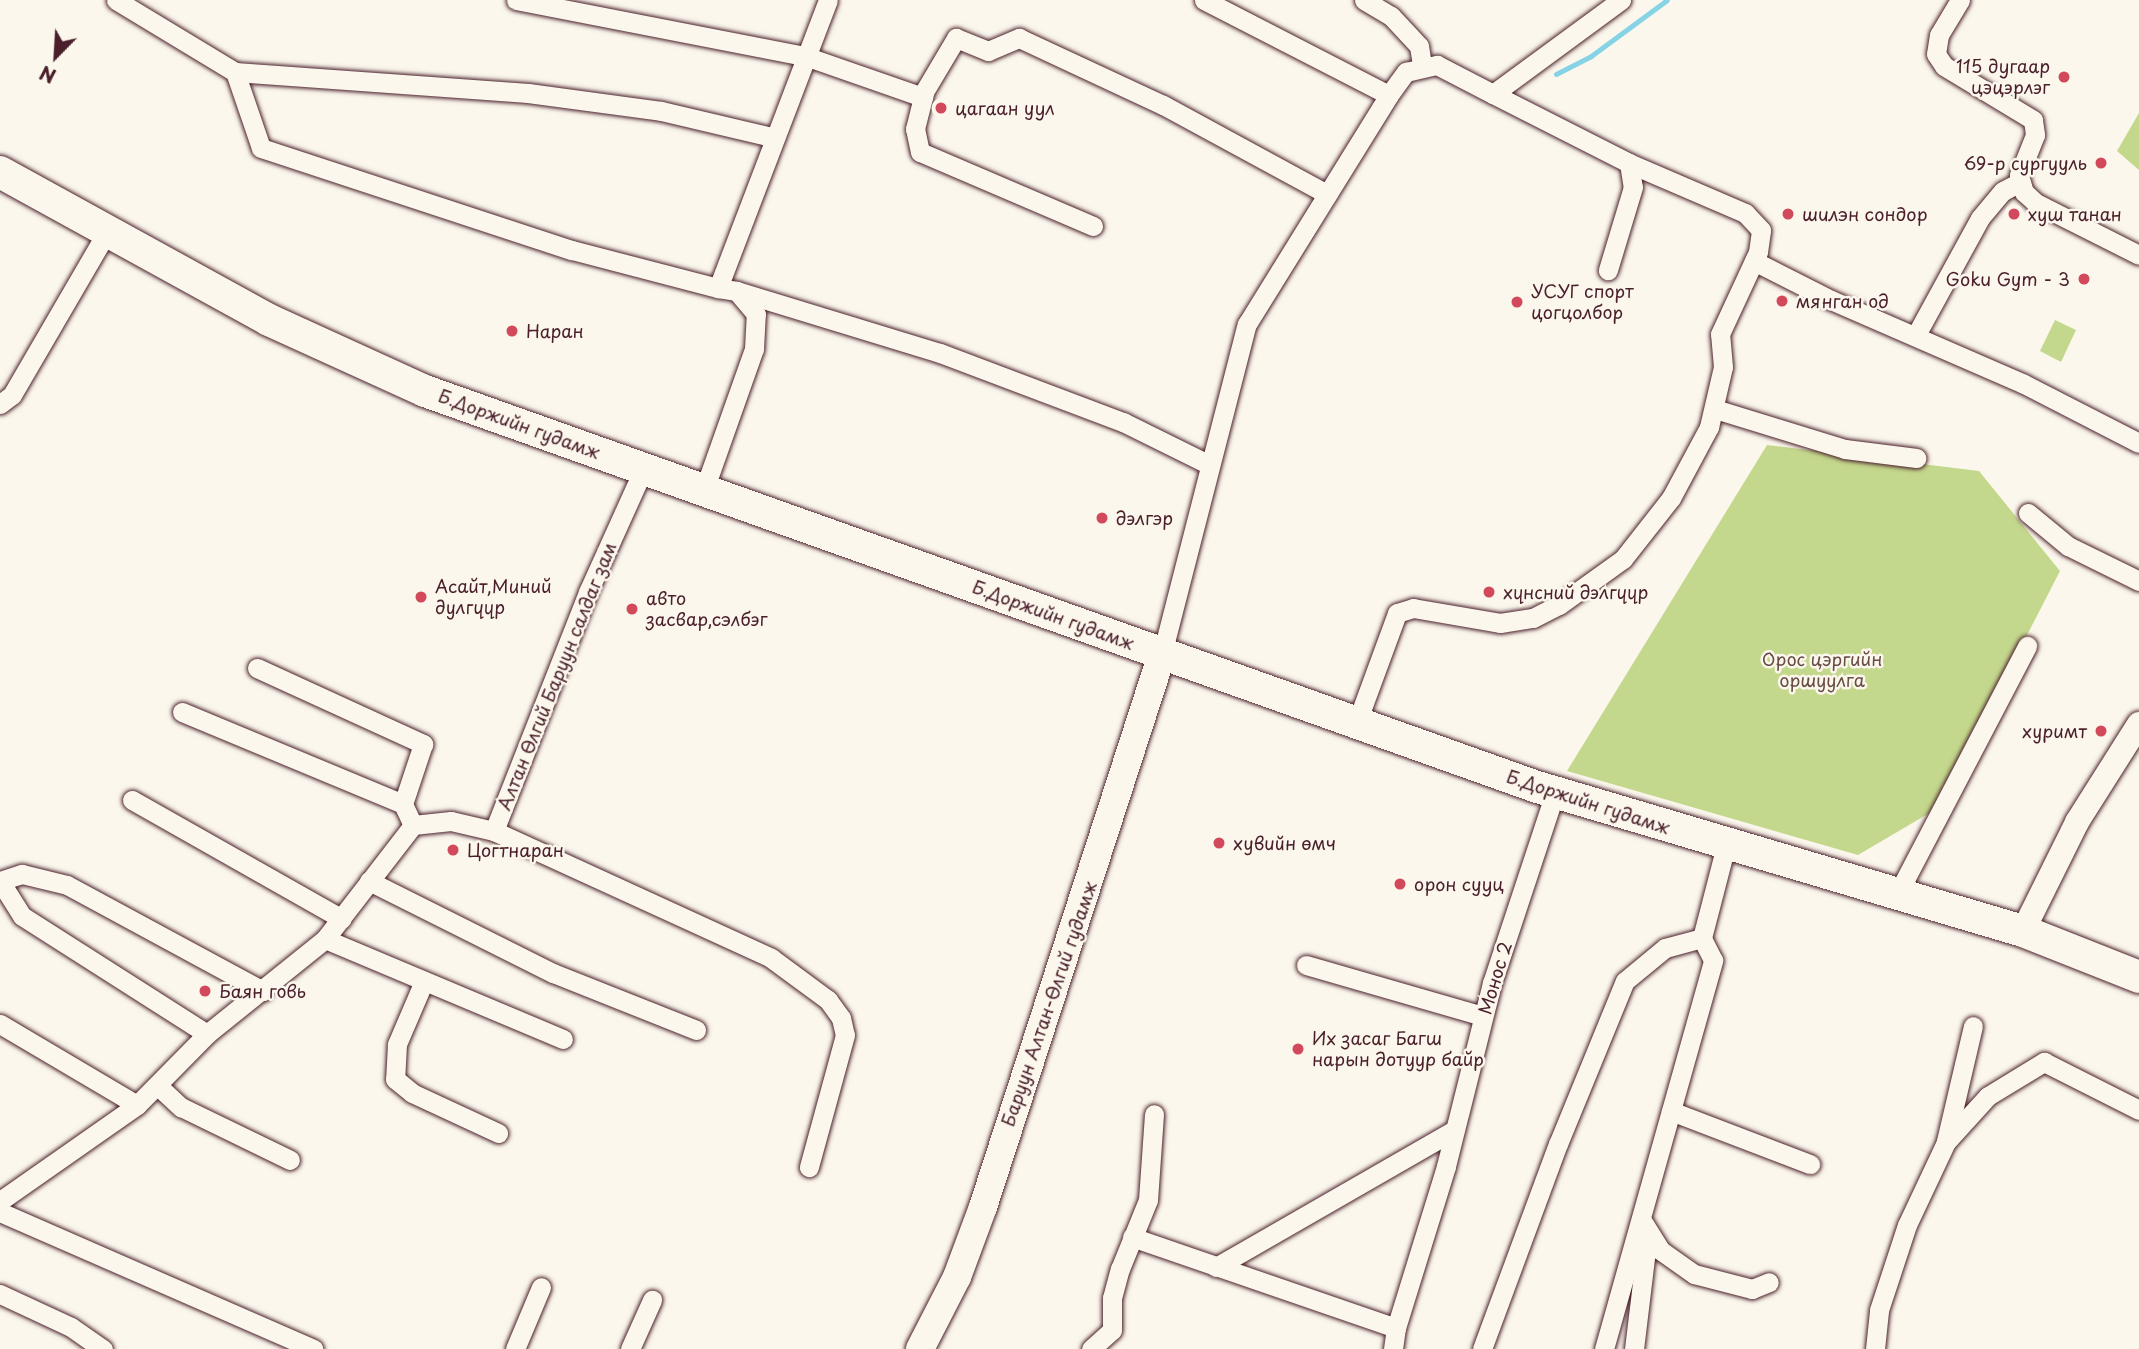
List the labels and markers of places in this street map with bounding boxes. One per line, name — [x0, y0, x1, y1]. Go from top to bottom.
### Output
place label: 115 дугаар цэцэрлэг — [1955, 56, 2050, 98]
marker: 115 дугаар цэцэрлэг — [2056, 69, 2072, 85]
place label: цагаан уул — [955, 97, 1055, 119]
marker: цагаан уул — [933, 100, 949, 116]
place label: 69-р сургууль — [1963, 152, 2087, 174]
marker: 69-р сургууль — [2093, 155, 2109, 171]
place label: шилэн сондор — [1802, 203, 1926, 225]
place label: хуш танан — [2028, 203, 2122, 225]
marker: шилэн сондор — [1780, 206, 1796, 222]
marker: хуш танан — [2006, 206, 2022, 222]
place label: Goku Gym - 3 — [1944, 268, 2070, 290]
marker: Goku Gym - 3 — [2076, 271, 2092, 287]
place label: УСУГ спорт цогцолбор — [1531, 281, 1636, 324]
place label: мянган од — [1796, 290, 1889, 312]
marker: мянган од — [1774, 293, 1790, 309]
marker: УСУГ спорт цогцолбор — [1509, 294, 1525, 310]
place label: Наран — [526, 320, 584, 342]
marker: Наран — [504, 323, 520, 339]
place label: дэлгэр — [1116, 507, 1173, 529]
marker: дэлгэр — [1094, 510, 1110, 526]
place label: Асайт,Миний дулгүүр — [435, 576, 552, 618]
place label: хүнсний дэлгүүр — [1503, 581, 1649, 603]
marker: хүнсний дэлгүүр — [1481, 584, 1497, 600]
place label: авто засвар,сэлбэг — [646, 588, 768, 630]
marker: Асайт,Миний дулгүүр — [413, 589, 429, 605]
marker: авто засвар,сэлбэг — [624, 601, 640, 617]
place label: хуримт — [2022, 720, 2087, 742]
marker: хуримт — [2093, 723, 2109, 739]
place label: хувийн өмч — [1233, 832, 1337, 854]
marker: хувийн өмч — [1211, 835, 1227, 851]
place label: Цогтнаран — [467, 839, 564, 861]
marker: Цогтнаран — [445, 842, 461, 858]
place label: орон сууц — [1414, 873, 1504, 895]
marker: орон сууц — [1392, 876, 1408, 892]
place label: Баян говь — [219, 980, 306, 1002]
marker: Баян говь — [197, 983, 213, 999]
place label: Их засаг Багш нарын дотуур байр — [1312, 1028, 1485, 1070]
marker: Их засаг Багш нарын дотуур байр — [1290, 1041, 1306, 1057]

